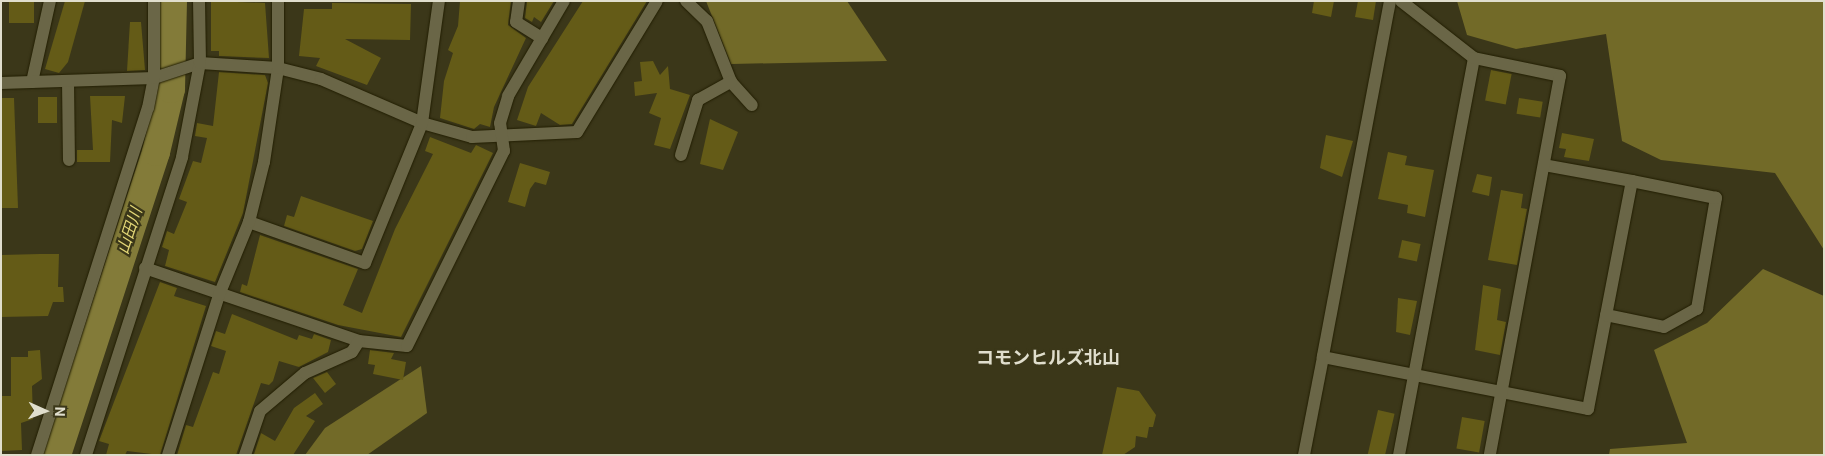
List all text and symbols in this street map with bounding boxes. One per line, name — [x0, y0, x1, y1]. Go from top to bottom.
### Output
water label: 山田川 — [113, 205, 147, 257]
district label: コモンヒルズ北山 — [976, 347, 1120, 369]
north arrow — [20, 386, 70, 436]
text: N — [52, 406, 68, 417]

